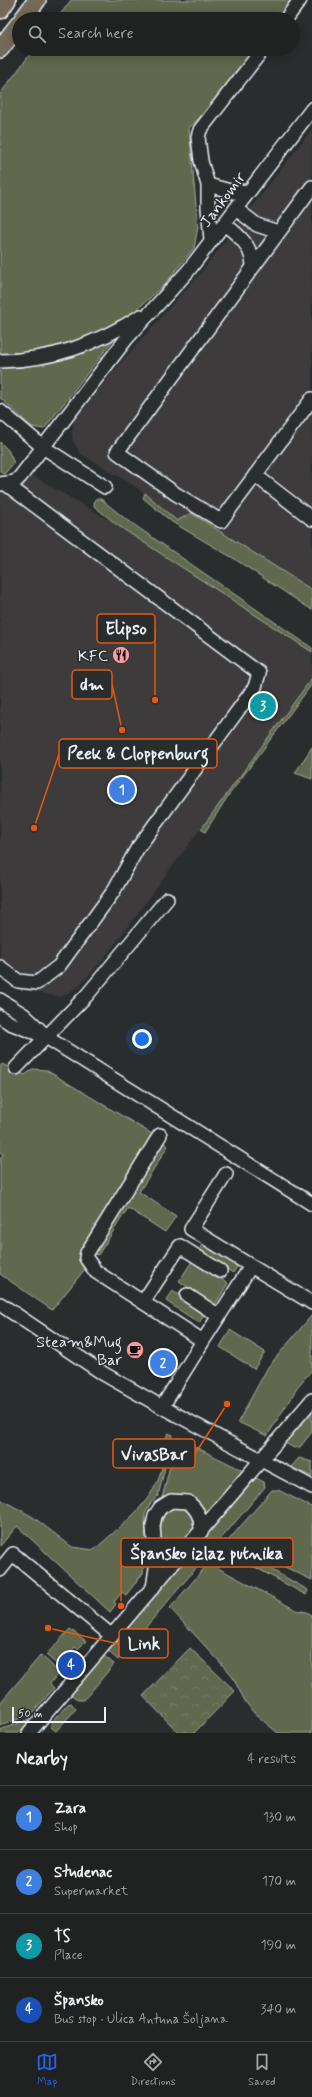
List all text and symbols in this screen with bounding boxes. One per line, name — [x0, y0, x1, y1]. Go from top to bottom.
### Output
search box — [12, 12, 300, 56]
icon: search — [26, 23, 48, 45]
text: Search here — [58, 24, 134, 44]
street label: Jankomir — [196, 168, 251, 232]
callout: Elipso — [97, 614, 155, 643]
text: Elipso — [105, 618, 147, 640]
restaurant icon: KFC — [111, 645, 131, 665]
place label: KFC — [78, 646, 108, 667]
callout: dm — [72, 670, 112, 699]
text: dm — [80, 674, 104, 696]
pin: 3 — [250, 691, 276, 721]
callout: Peek & Cloppenburg — [59, 739, 217, 768]
text: Peek & Cloppenburg — [67, 743, 209, 768]
pin: 1 — [109, 775, 135, 805]
your location — [132, 1029, 152, 1049]
place label: Steam&Mug Bar — [36, 1332, 122, 1371]
cafe icon: Steam&Mug Bar — [125, 1340, 145, 1360]
pin: 2 — [150, 1348, 176, 1378]
callout: VivasBar — [113, 1439, 195, 1468]
text: VivasBar — [121, 1444, 188, 1466]
callout: Špansko izlaz putnika — [121, 1538, 293, 1567]
text: Špansko izlaz putnika — [130, 1542, 284, 1565]
callout: Link — [119, 1629, 168, 1658]
text: Link — [128, 1633, 161, 1655]
pin: 4 — [58, 1650, 84, 1680]
scale bar — [12, 1705, 106, 1724]
text: 50 m — [18, 1707, 43, 1721]
text: Nearby — [16, 1748, 68, 1770]
text: 4 results — [247, 1751, 296, 1768]
text: Zara — [54, 1799, 86, 1819]
text: 1 — [26, 1809, 32, 1826]
text: 130 m — [263, 1809, 296, 1826]
text: Shop — [54, 1819, 78, 1836]
text: Studenac — [54, 1863, 112, 1883]
text: 2 — [26, 1873, 32, 1890]
text: 170 m — [262, 1873, 296, 1890]
text: Supermarket — [54, 1883, 128, 1900]
text: TS — [54, 1927, 70, 1947]
text: 3 — [26, 1937, 32, 1954]
text: 190 m — [261, 1937, 296, 1954]
text: Place — [54, 1947, 83, 1964]
text: Špansko — [54, 1991, 104, 2011]
text: 4 — [25, 2001, 33, 2018]
text: 340 m — [261, 2001, 296, 2018]
text: Bus stop · Ulica Antuna Šoljana — [54, 2011, 228, 2028]
tab: Map — [36, 2051, 58, 2089]
tab: Directions — [130, 2051, 176, 2089]
tab: Saved — [248, 2051, 276, 2089]

